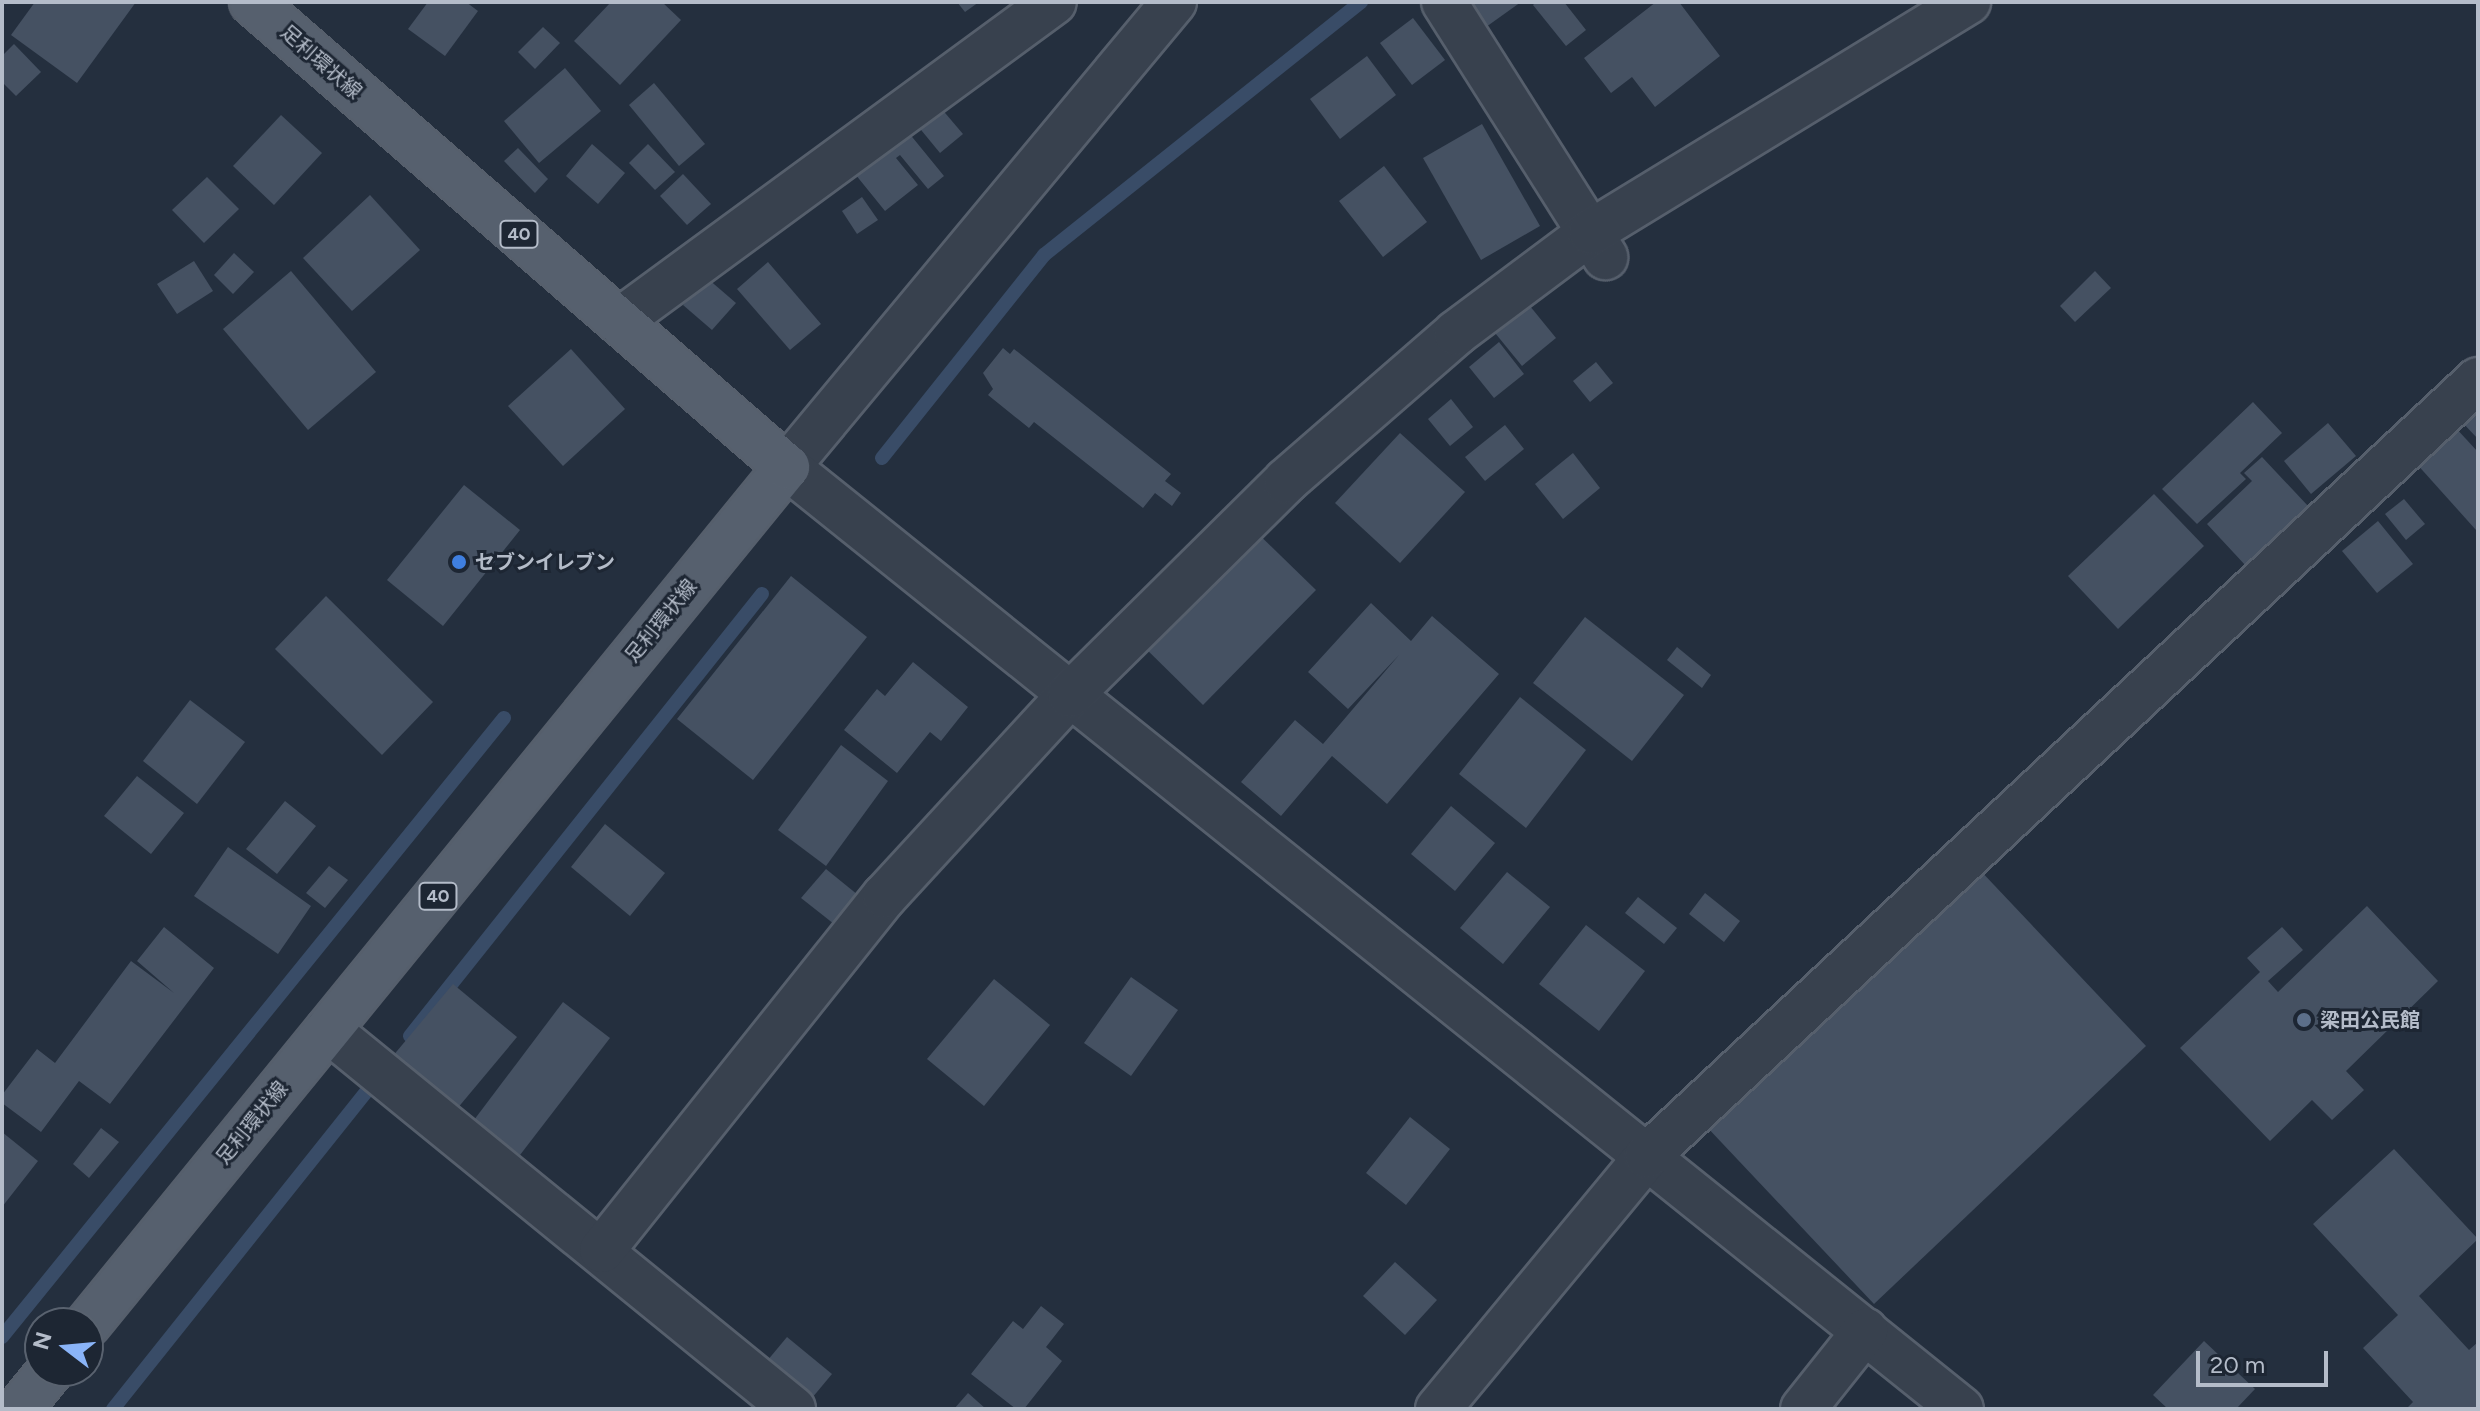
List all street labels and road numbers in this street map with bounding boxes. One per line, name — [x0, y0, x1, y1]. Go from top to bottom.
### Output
street label: 足利環状線 — [275, 20, 367, 104]
road number: 40 — [499, 220, 539, 248]
street label: 足利環状線 — [620, 575, 702, 667]
road number: 40 — [418, 882, 458, 910]
street label: 足利環状線 — [211, 1077, 293, 1169]

